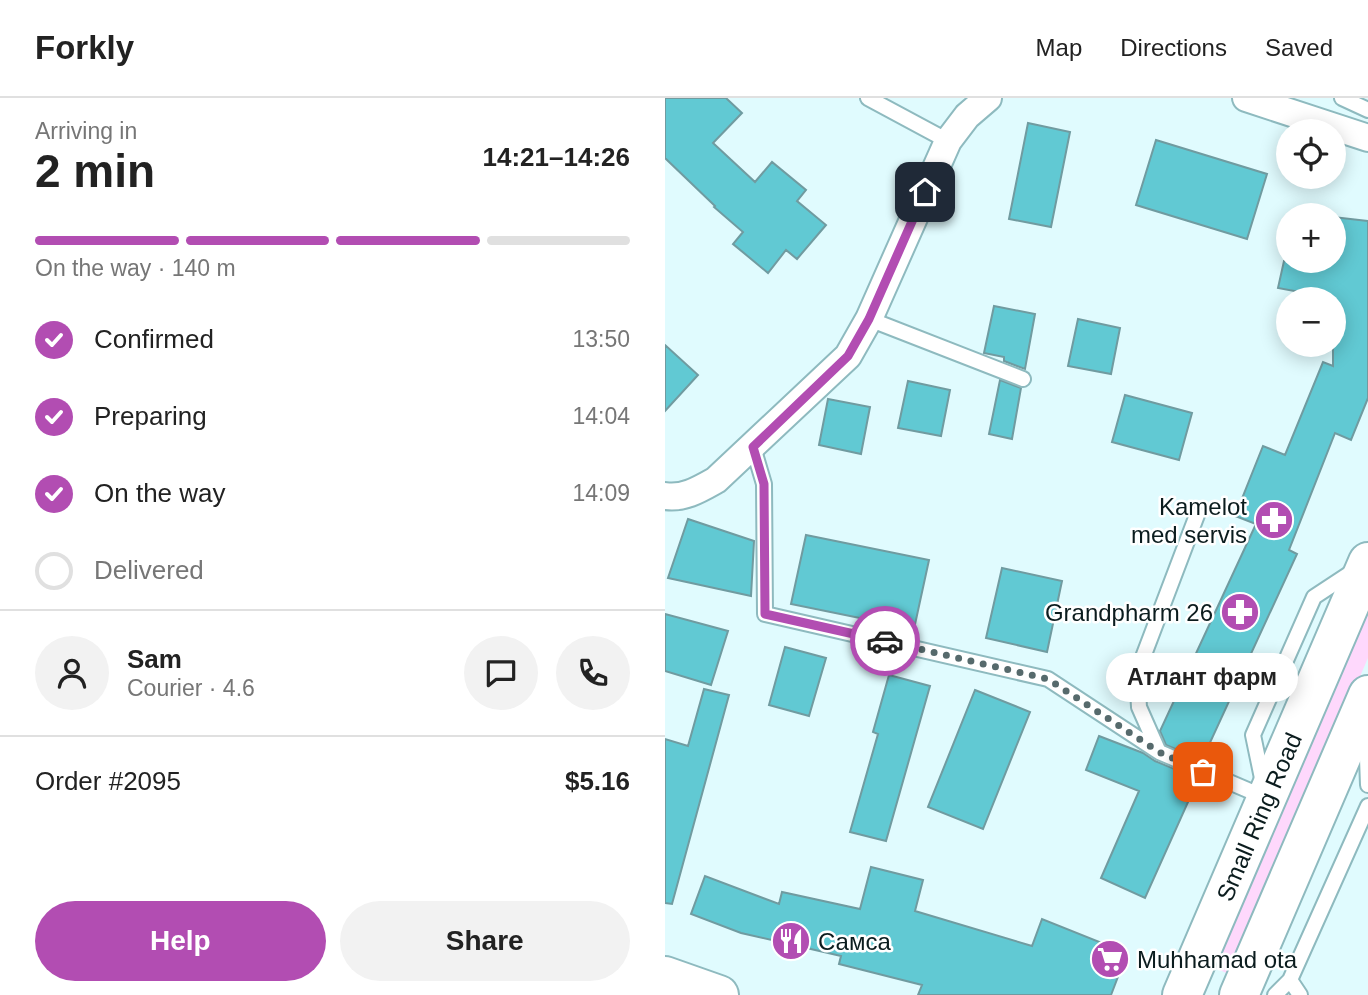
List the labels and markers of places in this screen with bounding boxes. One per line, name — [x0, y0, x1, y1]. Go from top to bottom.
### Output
pin — [895, 162, 955, 222]
place label: Kamelot med servis — [1131, 493, 1247, 548]
pharmacy icon: Kamelot med servis — [1253, 499, 1295, 541]
pharmacy icon: Grandpharm 26 — [1219, 591, 1261, 633]
place label: Grandpharm 26 — [1045, 599, 1213, 626]
callout: Атлант фарм — [1107, 653, 1299, 702]
pin — [1173, 742, 1233, 802]
restaurant icon: Самса — [770, 920, 812, 962]
place label: Самса — [818, 928, 891, 955]
supermarket icon: Muhhamad ota — [1089, 938, 1131, 980]
place label: Muhhamad ota — [1137, 946, 1298, 973]

